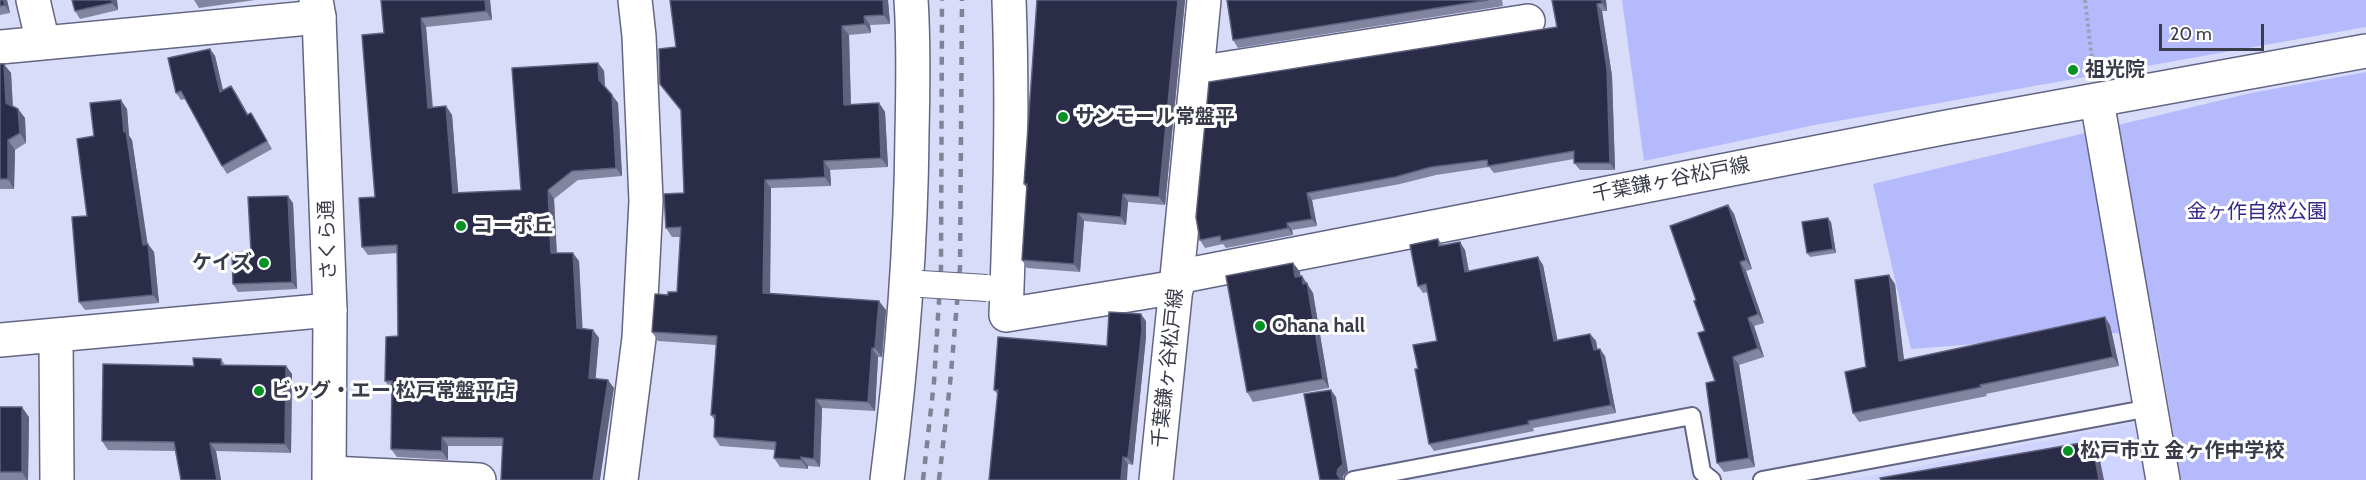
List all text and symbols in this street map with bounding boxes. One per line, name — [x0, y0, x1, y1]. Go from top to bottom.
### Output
scale bar — [2162, 12, 2267, 50]
text: 20 m — [2170, 23, 2212, 45]
place label: 祖光院 — [2085, 58, 2145, 82]
marker: 祖光院 — [2066, 63, 2080, 77]
place label: サンモール常盤平 — [1075, 105, 1235, 129]
marker: サンモール常盤平 — [1056, 110, 1070, 124]
street label: 千葉鎌ヶ谷松戸線 — [1590, 153, 1752, 207]
street label: さくら通 — [315, 200, 341, 280]
park label: 金ヶ作自然公園 — [2187, 200, 2327, 224]
place label: コーポ丘 — [473, 214, 553, 238]
marker: コーポ丘 — [454, 219, 468, 233]
place label: ケイズ — [192, 251, 252, 275]
marker: ケイズ — [257, 256, 271, 270]
street label: 千葉鎌ヶ谷松戸線 — [1148, 287, 1188, 449]
place label: Ohana hall — [1272, 314, 1365, 338]
marker: Ohana hall — [1253, 319, 1267, 333]
place label: ビッグ・エー 松戸常盤平店 — [271, 379, 515, 403]
marker: ビッグ・エー 松戸常盤平店 — [252, 384, 266, 398]
place label: 松戸市立 金ヶ作中学校 — [2080, 439, 2284, 463]
marker: 松戸市立 金ヶ作中学校 — [2061, 444, 2075, 458]

